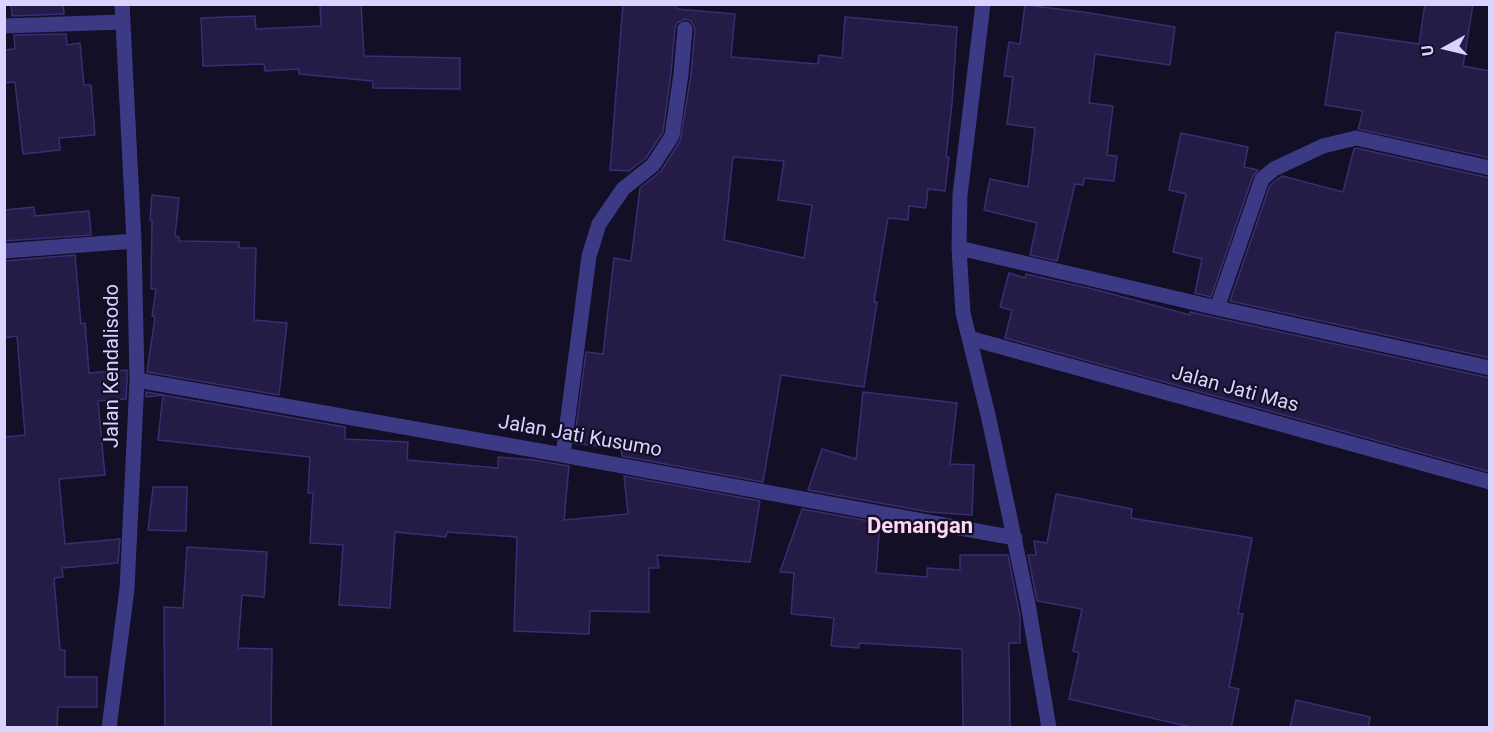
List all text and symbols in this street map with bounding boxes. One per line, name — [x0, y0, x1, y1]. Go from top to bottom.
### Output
north arrow — [1416, 18, 1476, 78]
text: U — [1418, 44, 1438, 57]
street label: Jalan Kendalisodo — [101, 284, 125, 448]
street label: Jalan Jati Mas — [1169, 362, 1301, 418]
street label: Jalan Jati Kusumo — [496, 411, 664, 463]
district label: Demangan — [867, 514, 973, 540]

